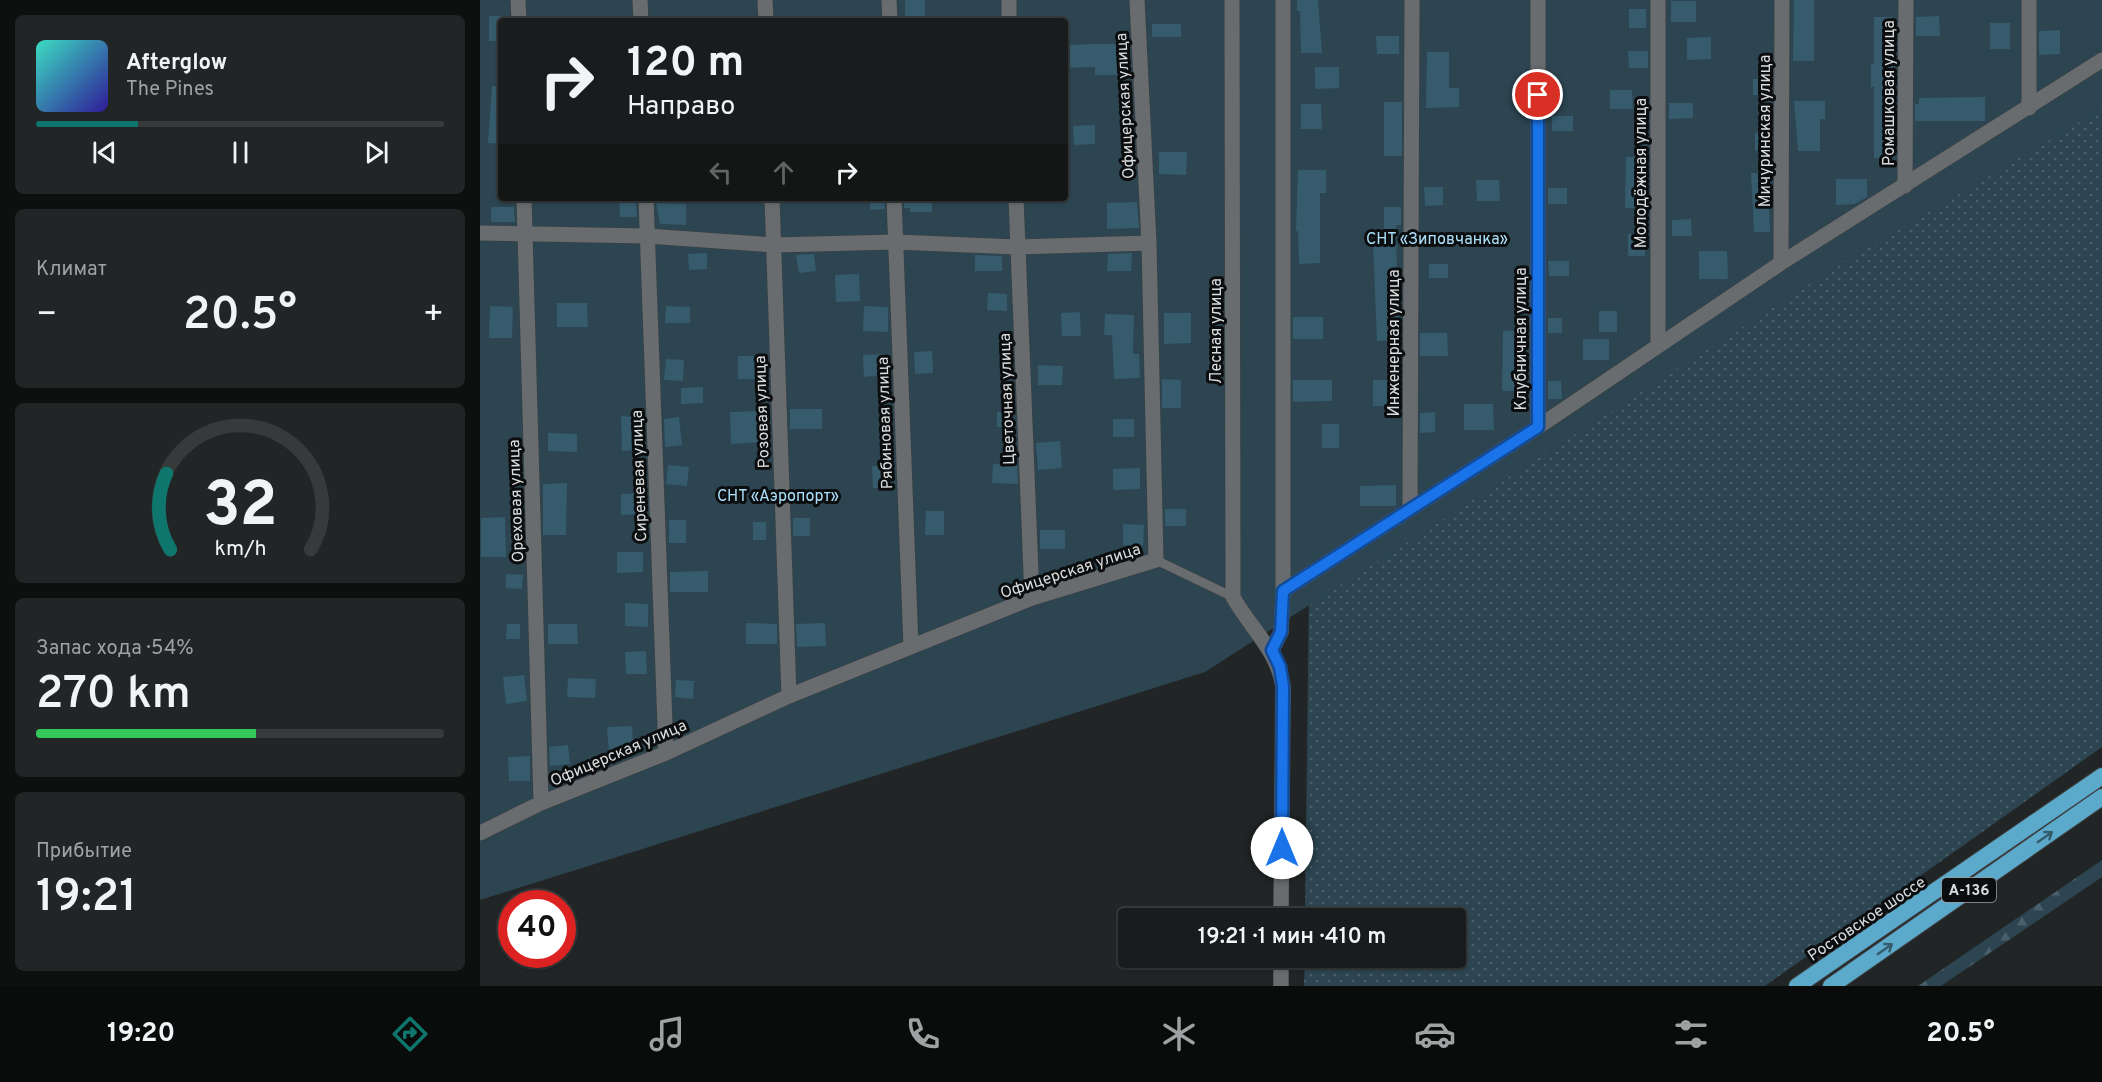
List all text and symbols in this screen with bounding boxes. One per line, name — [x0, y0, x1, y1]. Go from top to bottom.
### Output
street label: Ромашковая улица — [1880, 20, 1900, 166]
street label: Офицерская улица — [1112, 32, 1140, 180]
text: 120 m — [627, 38, 744, 91]
icon: right — [528, 42, 606, 120]
text: Afterglow — [126, 50, 227, 77]
street label: Мичуринская улица — [1756, 55, 1776, 207]
pin — [1512, 69, 1563, 120]
text: The Pines — [126, 77, 214, 103]
icon: arrive — [1521, 78, 1554, 111]
text: Направо — [627, 90, 735, 124]
street label: Молодёжная улица — [1632, 98, 1652, 248]
icon: previous — [88, 136, 121, 169]
icon: pause — [224, 136, 257, 169]
icon: next — [360, 136, 393, 169]
icon: left — [704, 156, 737, 189]
icon: ahead — [767, 156, 800, 189]
icon: right — [830, 156, 863, 189]
park label: СНТ «Зиповчанка» — [1366, 230, 1508, 250]
text: Климат — [36, 257, 107, 283]
street label: Клубничная улица — [1512, 267, 1532, 411]
street label: Инженерная улица — [1385, 269, 1405, 417]
street label: Лесная улица — [1207, 278, 1227, 384]
text: 20.5° — [183, 288, 297, 345]
text: − — [36, 295, 57, 337]
text: + — [423, 295, 444, 337]
street label: Цветочная улица — [996, 333, 1020, 465]
street label: Розовая улица — [751, 355, 775, 469]
street label: Рябиновая улица — [874, 356, 898, 489]
street label: Сиреневая улица — [628, 410, 652, 542]
street label: Ореховая улица — [505, 439, 529, 563]
text: 32 — [203, 469, 277, 548]
park label: СНТ «Аэропорт» — [717, 487, 839, 507]
text: km/h — [214, 536, 266, 563]
street label: Офицерская улица — [998, 540, 1143, 604]
text: Запас хода · 54% — [36, 636, 194, 662]
text: 270 km — [36, 667, 191, 724]
street label: Офицерская улица — [547, 716, 690, 792]
position arrow — [1250, 816, 1314, 880]
one-way arrow — [2036, 831, 2052, 843]
text: Прибытие — [36, 839, 132, 865]
text: 19:21 — [36, 870, 137, 927]
street label: Ростовское шоссе — [1804, 873, 1930, 967]
road number: А-136 — [1942, 878, 1996, 902]
speed limit sign: 40 — [498, 890, 576, 968]
text: 19:21 · 1 мин · 410 m — [1198, 924, 1386, 951]
one-way arrow — [1876, 943, 1892, 955]
icon: directions — [389, 1013, 431, 1055]
icon: music — [646, 1013, 688, 1055]
icon: phone — [902, 1013, 944, 1055]
icon: climate — [1158, 1013, 1200, 1055]
icon: car — [1414, 1013, 1456, 1055]
icon: filters — [1670, 1013, 1712, 1055]
text: 19:20 — [107, 1017, 175, 1051]
text: 20.5° — [1926, 1017, 1995, 1051]

